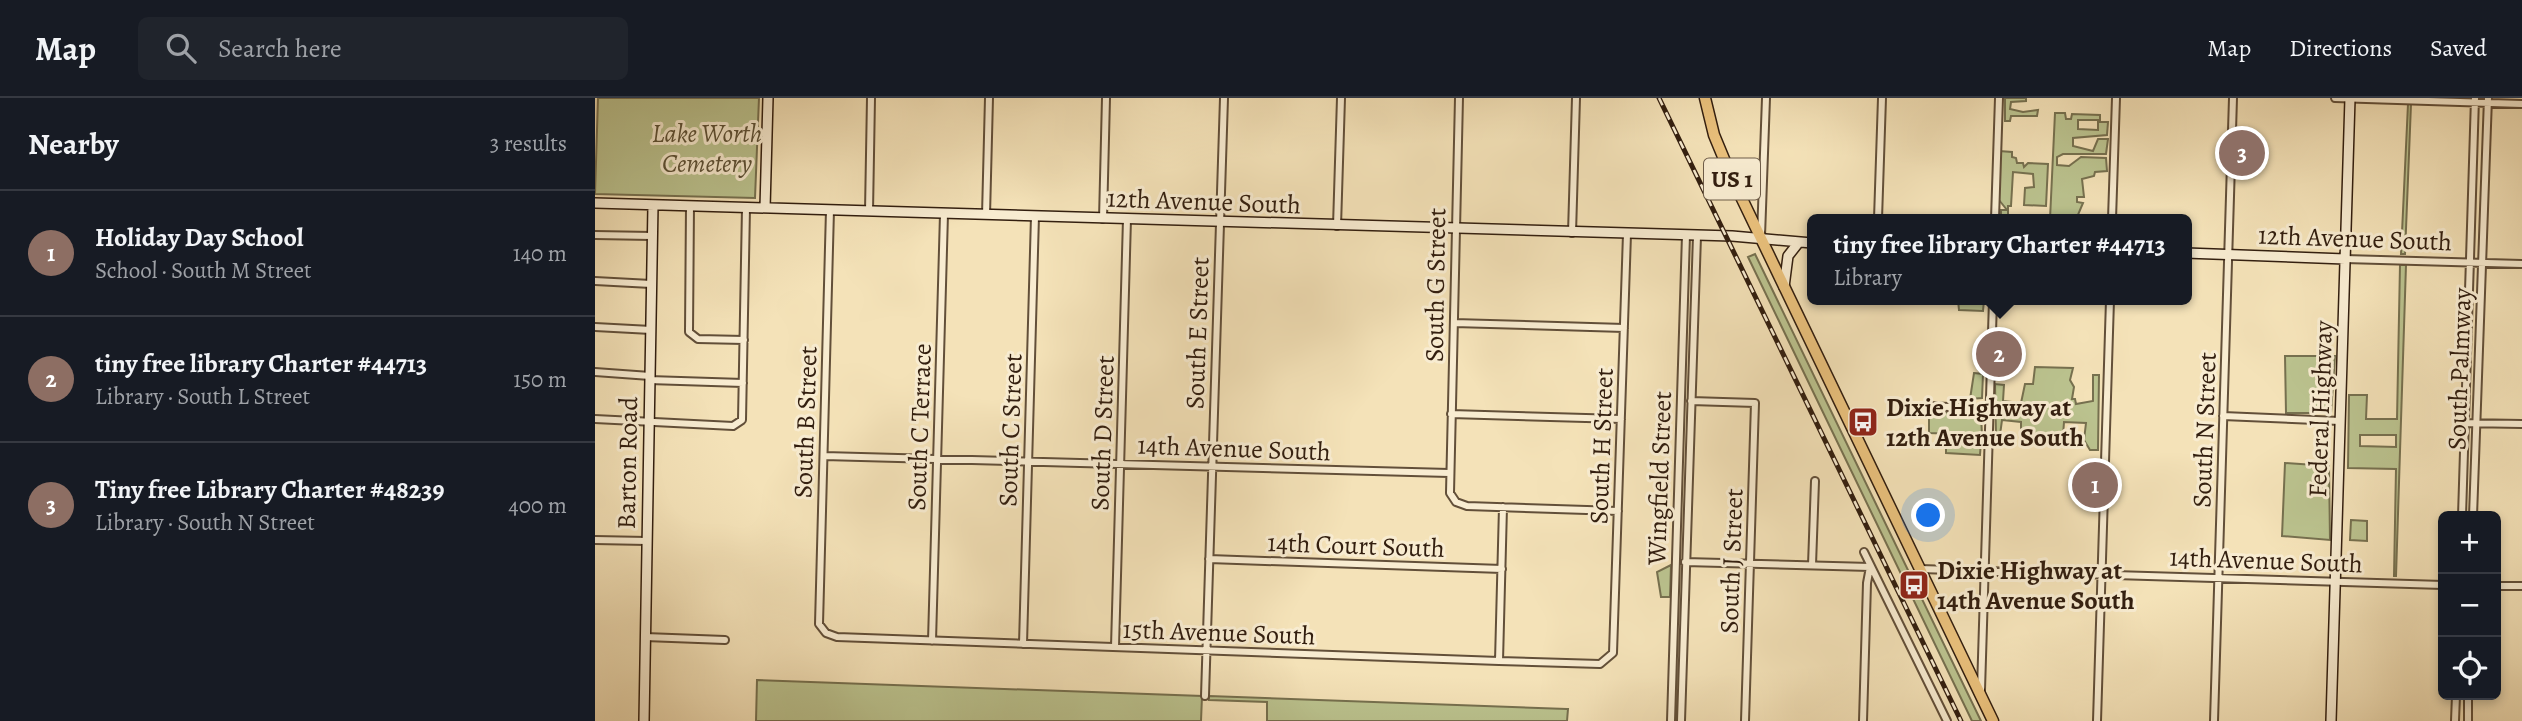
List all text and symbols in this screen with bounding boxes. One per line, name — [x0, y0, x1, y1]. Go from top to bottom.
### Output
search box — [138, 17, 628, 80]
text: Map — [35, 26, 96, 71]
icon: search — [162, 29, 200, 67]
text: Search here — [218, 31, 342, 66]
text: Map — [2207, 32, 2251, 64]
text: Directions — [2289, 32, 2392, 64]
text: Saved — [2430, 32, 2487, 64]
park label: Lake Worth Cemetery — [652, 116, 762, 181]
text: Nearby — [28, 124, 119, 164]
pin: 3 — [2219, 127, 2265, 179]
text: 3 results — [490, 128, 567, 159]
road number: US 1 — [1704, 158, 1760, 200]
street label: 12th Avenue South — [1106, 181, 1302, 222]
street label: South G Street — [1417, 207, 1454, 362]
popup — [1807, 214, 2192, 305]
street label: 12th Avenue South — [2257, 218, 2453, 259]
text: Holiday Day School — [95, 220, 304, 255]
text: tiny free library Charter #44713 — [1833, 227, 2166, 262]
text: 1 — [47, 238, 55, 269]
text: 140 m — [513, 238, 567, 269]
text: School · South M Street — [95, 255, 312, 286]
street label: South E Street — [1177, 256, 1218, 410]
text: Library — [1833, 262, 1902, 293]
street label: South Palmway — [2439, 287, 2480, 451]
street label: Federal Highway — [2300, 320, 2341, 498]
pin: 2 — [1976, 328, 2022, 380]
street label: South C Terrace — [899, 343, 940, 511]
street label: South B Street — [785, 345, 826, 499]
text: tiny free library Charter #44713 — [95, 346, 427, 381]
street label: South N Street — [2184, 351, 2225, 508]
street label: South C Street — [990, 352, 1031, 507]
street label: South D Street — [1082, 354, 1123, 511]
text: 2 — [45, 364, 57, 395]
text: 150 m — [513, 364, 567, 395]
street label: South H Street — [1581, 367, 1622, 525]
text: Library · South L Street — [95, 381, 310, 412]
street label: Wingfield Street — [1639, 390, 1680, 566]
place label: Dixie Highway at 12th Avenue South — [1886, 390, 2084, 455]
street label: Barton Road — [609, 396, 646, 530]
bus stop icon: Dixie Highway at 12th Avenue South — [1846, 405, 1880, 439]
street label: 14th Avenue South — [1137, 428, 1331, 469]
pin: 1 — [2072, 459, 2118, 511]
text: Tiny free Library Charter #48239 — [95, 472, 444, 507]
street label: South J Street — [1711, 487, 1752, 634]
text: 3 — [46, 490, 56, 521]
text: 400 m — [508, 490, 567, 521]
your location — [1911, 498, 1945, 532]
text: Library · South N Street — [95, 507, 315, 538]
map controls — [2438, 511, 2501, 700]
button: + — [2438, 511, 2501, 574]
street label: 14th Court South — [1267, 525, 1445, 566]
street label: 14th Avenue South — [2169, 540, 2363, 581]
place label: Dixie Highway at 14th Avenue South — [1937, 553, 2135, 618]
bus stop icon: Dixie Highway at 14th Avenue South — [1897, 568, 1931, 602]
button: − — [2438, 574, 2501, 637]
street label: 15th Avenue South — [1122, 612, 1316, 653]
button: locate — [2438, 637, 2501, 700]

